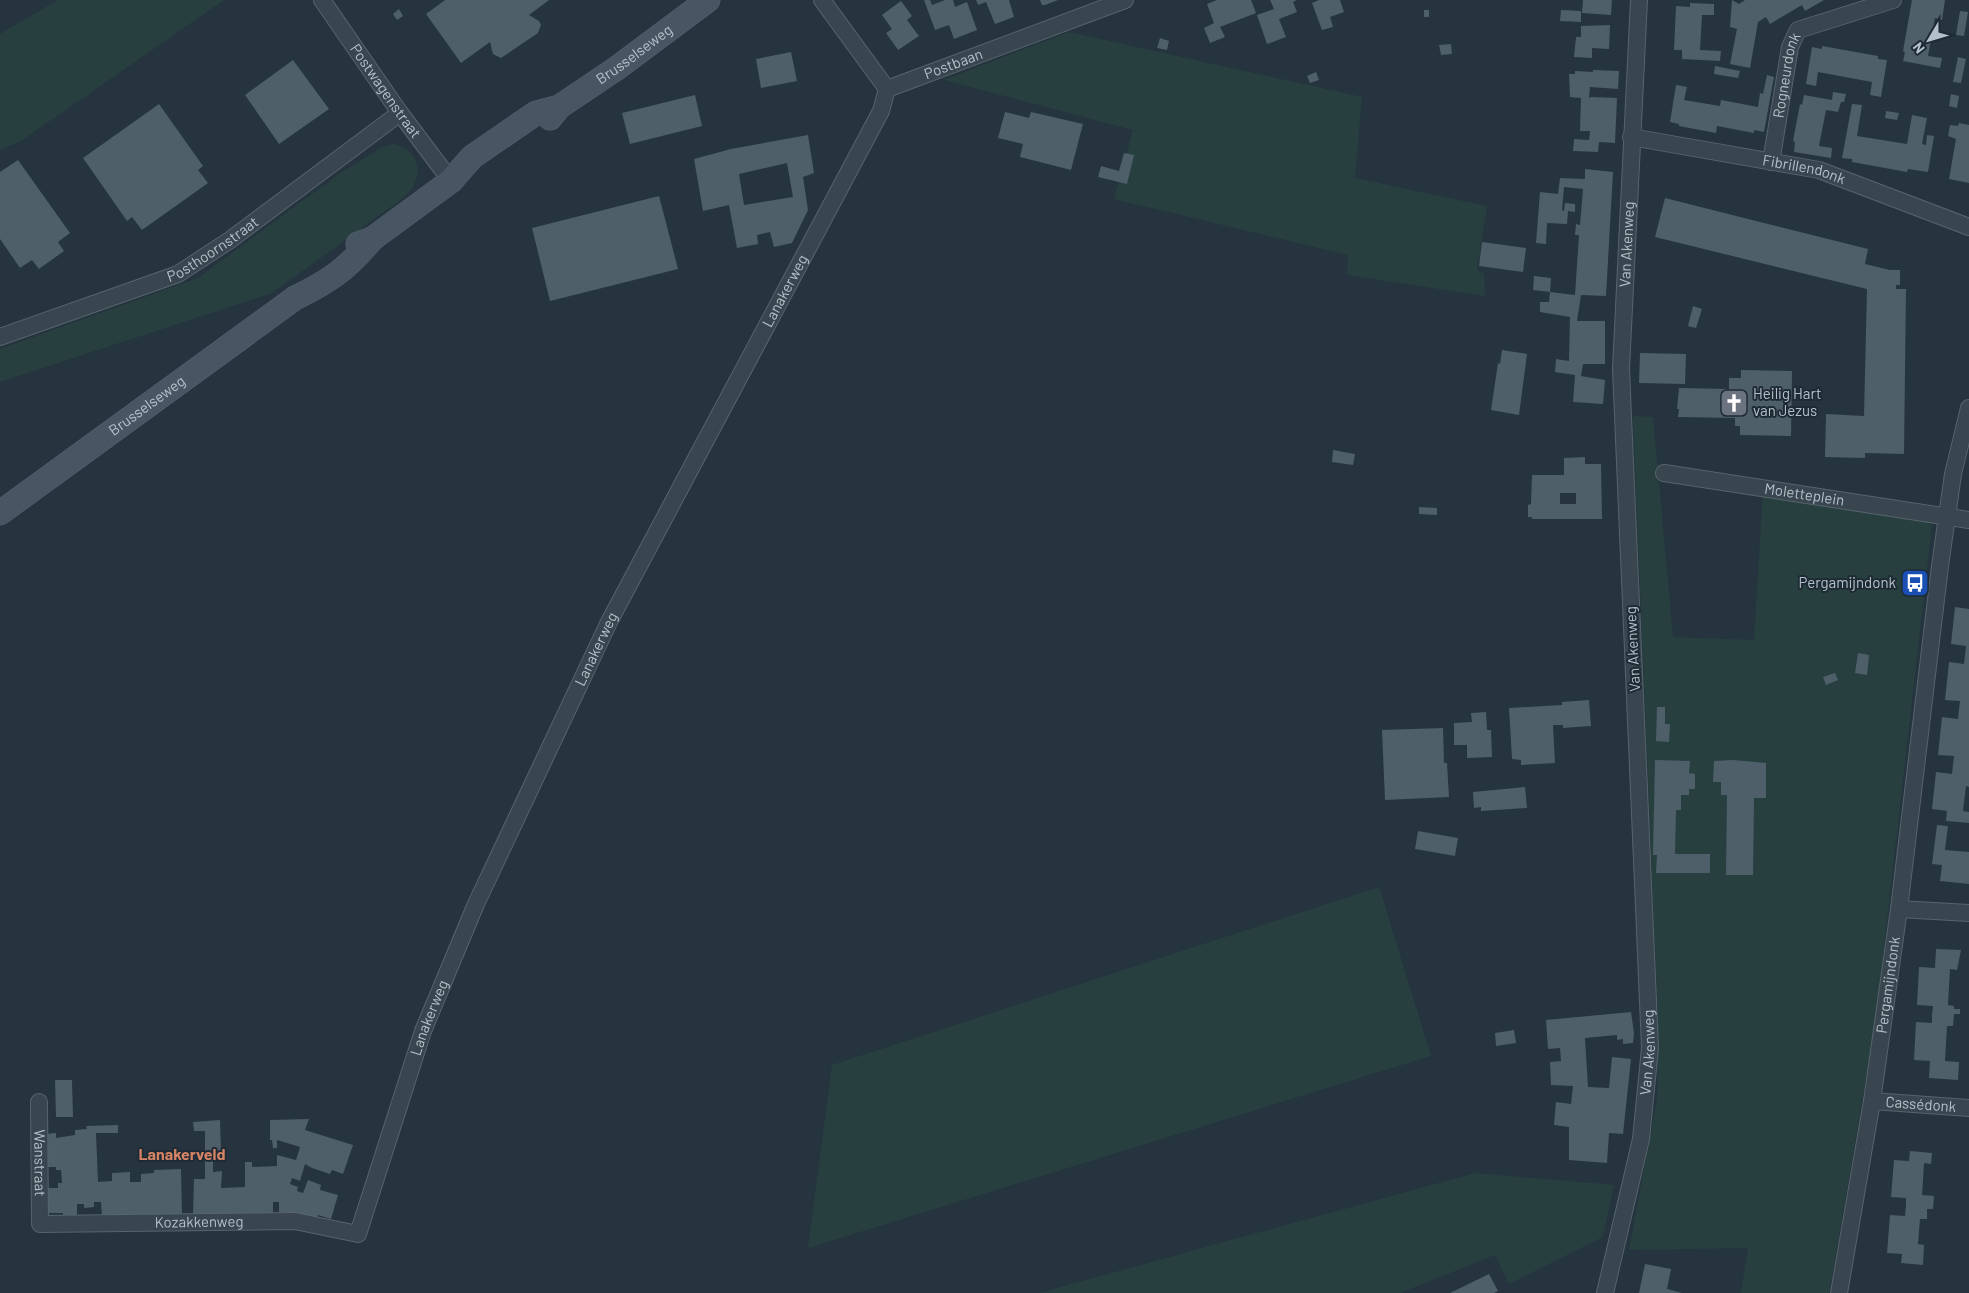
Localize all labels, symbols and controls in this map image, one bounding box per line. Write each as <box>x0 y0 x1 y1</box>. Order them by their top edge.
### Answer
north arrow <box>1904 15 1954 65</box>
street label: Brusselseweg <box>592 20 675 88</box>
street label: Rogneurdonk <box>1768 29 1804 119</box>
text: N <box>1909 39 1928 57</box>
street label: Postwagenstraat <box>347 40 425 141</box>
street label: Postbaan <box>921 44 985 82</box>
street label: Fibrillendonk <box>1761 150 1849 187</box>
street label: Van Akenweg <box>1615 201 1637 288</box>
street label: Posthoornstraat <box>164 212 261 285</box>
street label: Lanakerweg <box>758 251 811 330</box>
street label: Brusselseweg <box>105 371 188 439</box>
place label: Heilig Hart van Jezus <box>1753 384 1822 419</box>
church icon: Heilig Hart van Jezus <box>1719 388 1749 418</box>
street label: Moletteplein <box>1763 479 1846 509</box>
bus stop icon: Pergamijndonk <box>1900 568 1930 598</box>
place label: Pergamijndonk <box>1799 573 1896 591</box>
street label: Van Akenweg <box>1621 606 1643 692</box>
street label: Lanakerweg <box>570 609 621 688</box>
street label: Pergamijndonk <box>1872 935 1903 1034</box>
street label: Lanakerweg <box>406 977 451 1058</box>
street label: Van Akenweg <box>1635 1009 1658 1096</box>
street label: Cassédonk <box>1885 1092 1957 1115</box>
street label: Wanstraat <box>31 1129 50 1197</box>
district label: Lanakerveld <box>138 1144 226 1163</box>
street label: Kozakkenweg <box>154 1212 243 1231</box>

